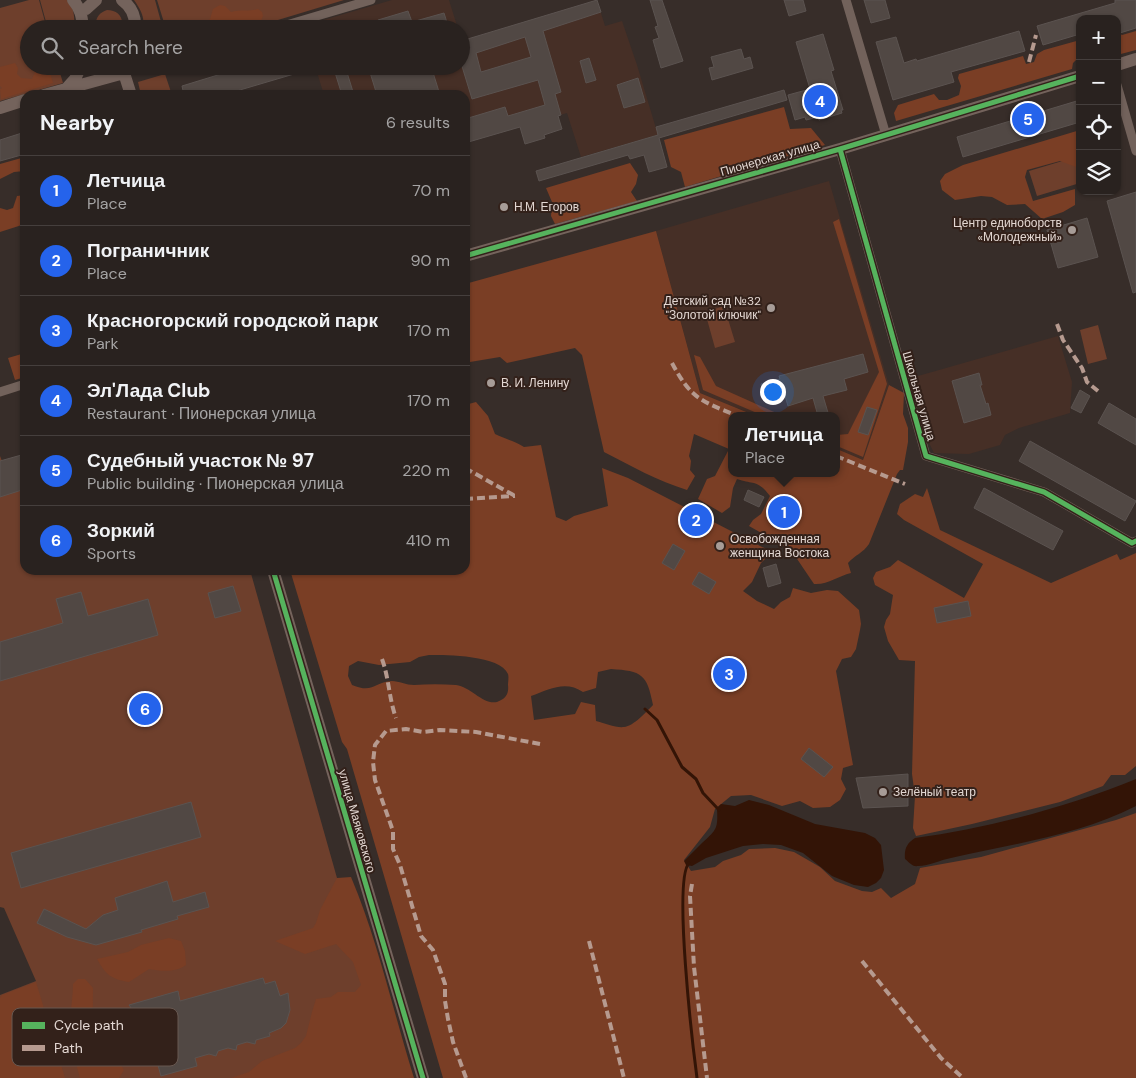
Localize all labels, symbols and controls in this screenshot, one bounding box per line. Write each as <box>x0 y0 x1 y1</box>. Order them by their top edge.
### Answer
map controls <box>1076 15 1121 195</box>
button: + <box>1076 15 1121 60</box>
search box <box>20 20 470 75</box>
icon: search <box>38 34 66 62</box>
text: Search here <box>78 35 183 60</box>
button: − <box>1076 60 1121 105</box>
pin: 4 <box>804 82 836 120</box>
pin: 5 <box>1012 100 1044 138</box>
button: locate <box>1076 105 1121 150</box>
text: Nearby <box>40 109 114 137</box>
text: 6 results <box>386 112 450 133</box>
street label: Пионерская улица <box>718 136 822 180</box>
button: layers <box>1076 150 1121 195</box>
text: Летчица <box>87 168 165 193</box>
text: 1 <box>53 180 59 201</box>
text: 70 m <box>412 180 450 201</box>
text: Place <box>87 193 127 214</box>
place label: Н.М. Егоров <box>514 199 579 215</box>
marker: Н.М. Егоров <box>498 201 510 213</box>
place label: Центр единоборств «Молодежный» <box>953 215 1062 245</box>
marker: Центр единоборств «Молодежный» <box>1066 224 1078 236</box>
text: Пограничник <box>87 238 209 263</box>
text: 2 <box>51 250 61 271</box>
text: 90 m <box>410 250 450 271</box>
text: Place <box>87 263 127 284</box>
place label: Детский сад №32 "Золотой ключик" <box>664 293 762 323</box>
marker: Детский сад №32 "Золотой ключик" <box>765 302 777 314</box>
text: Красногорский городской парк <box>87 308 378 333</box>
text: 3 <box>51 320 61 341</box>
text: 170 m <box>407 320 450 341</box>
text: Park <box>87 333 119 354</box>
street label: Школьная улица <box>899 350 939 443</box>
place label: В. И. Ленину <box>501 375 569 391</box>
marker: В. И. Ленину <box>485 377 497 389</box>
text: Эл'Лада Club <box>87 378 211 403</box>
your location <box>760 379 786 405</box>
text: 4 <box>51 390 61 411</box>
text: 170 m <box>407 390 450 411</box>
text: Restaurant · Пионерская улица <box>87 403 316 424</box>
popup <box>728 412 840 477</box>
text: Летчица <box>745 422 823 447</box>
text: Place <box>745 447 785 468</box>
text: Судебный участок № 97 <box>87 448 314 473</box>
text: 5 <box>51 460 61 481</box>
text: 220 m <box>402 460 450 481</box>
text: Public building · Пионерская улица <box>87 473 344 494</box>
pin: 1 <box>768 493 800 531</box>
pin: 2 <box>680 501 712 539</box>
text: Зоркий <box>87 518 155 543</box>
text: 6 <box>51 530 61 551</box>
text: 410 m <box>406 530 450 551</box>
place label: Освобожденная женщина Востока <box>730 531 830 561</box>
marker: Освобожденная женщина Востока <box>714 540 726 552</box>
text: Sports <box>87 543 136 564</box>
pin: 3 <box>713 655 745 693</box>
pin: 6 <box>129 690 161 728</box>
street label: улица Маяковского <box>335 768 379 875</box>
place label: Зелёный театр <box>893 784 976 800</box>
marker: Зелёный театр <box>877 786 889 798</box>
legend <box>12 1008 178 1066</box>
text: Cycle path <box>54 1016 124 1034</box>
text: Path <box>54 1039 83 1057</box>

